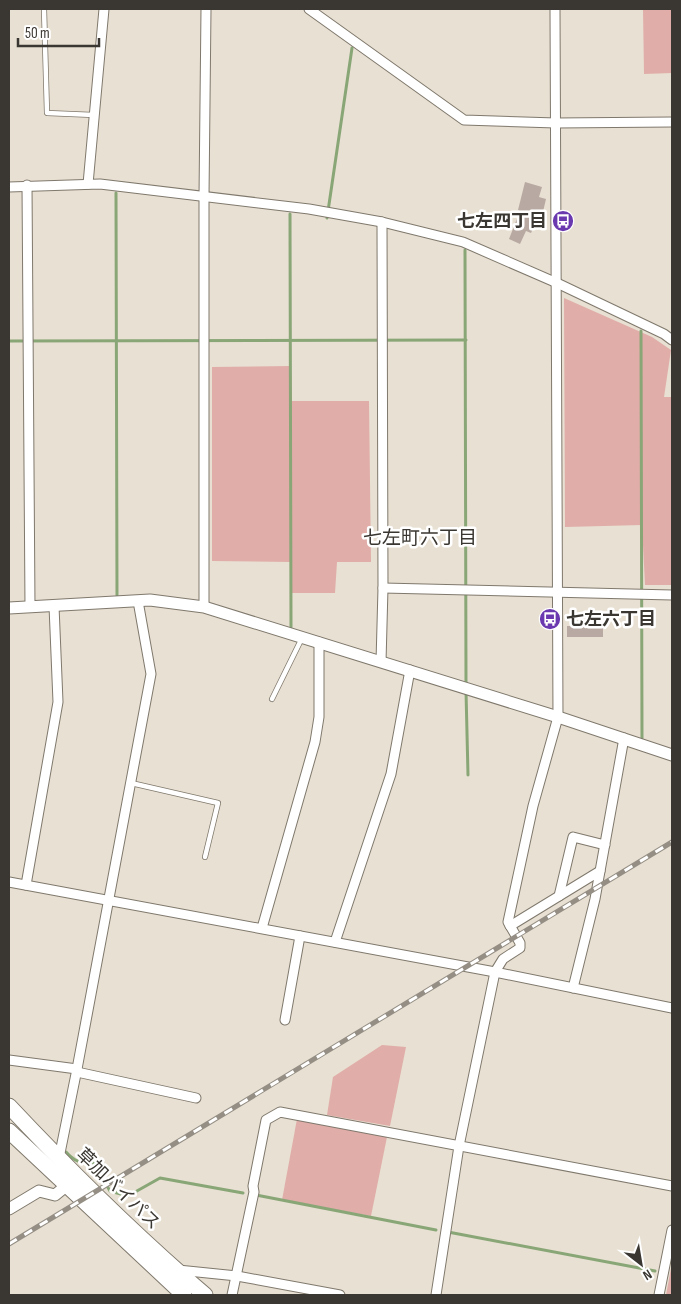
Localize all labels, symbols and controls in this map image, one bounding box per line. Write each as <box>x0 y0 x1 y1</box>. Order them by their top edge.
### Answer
scale bar <box>18 15 99 47</box>
text: 50 m <box>25 24 50 43</box>
bus stop icon: 七左四丁目 <box>551 209 575 233</box>
place label: 七左四丁目 <box>457 211 547 232</box>
district label: 七左町六丁目 <box>363 527 477 550</box>
bus stop icon: 七左六丁目 <box>538 607 562 631</box>
place label: 七左六丁目 <box>566 609 656 630</box>
street label: 草加バイパス <box>72 1144 164 1234</box>
north arrow <box>616 1239 666 1289</box>
text: N <box>640 1266 655 1284</box>

